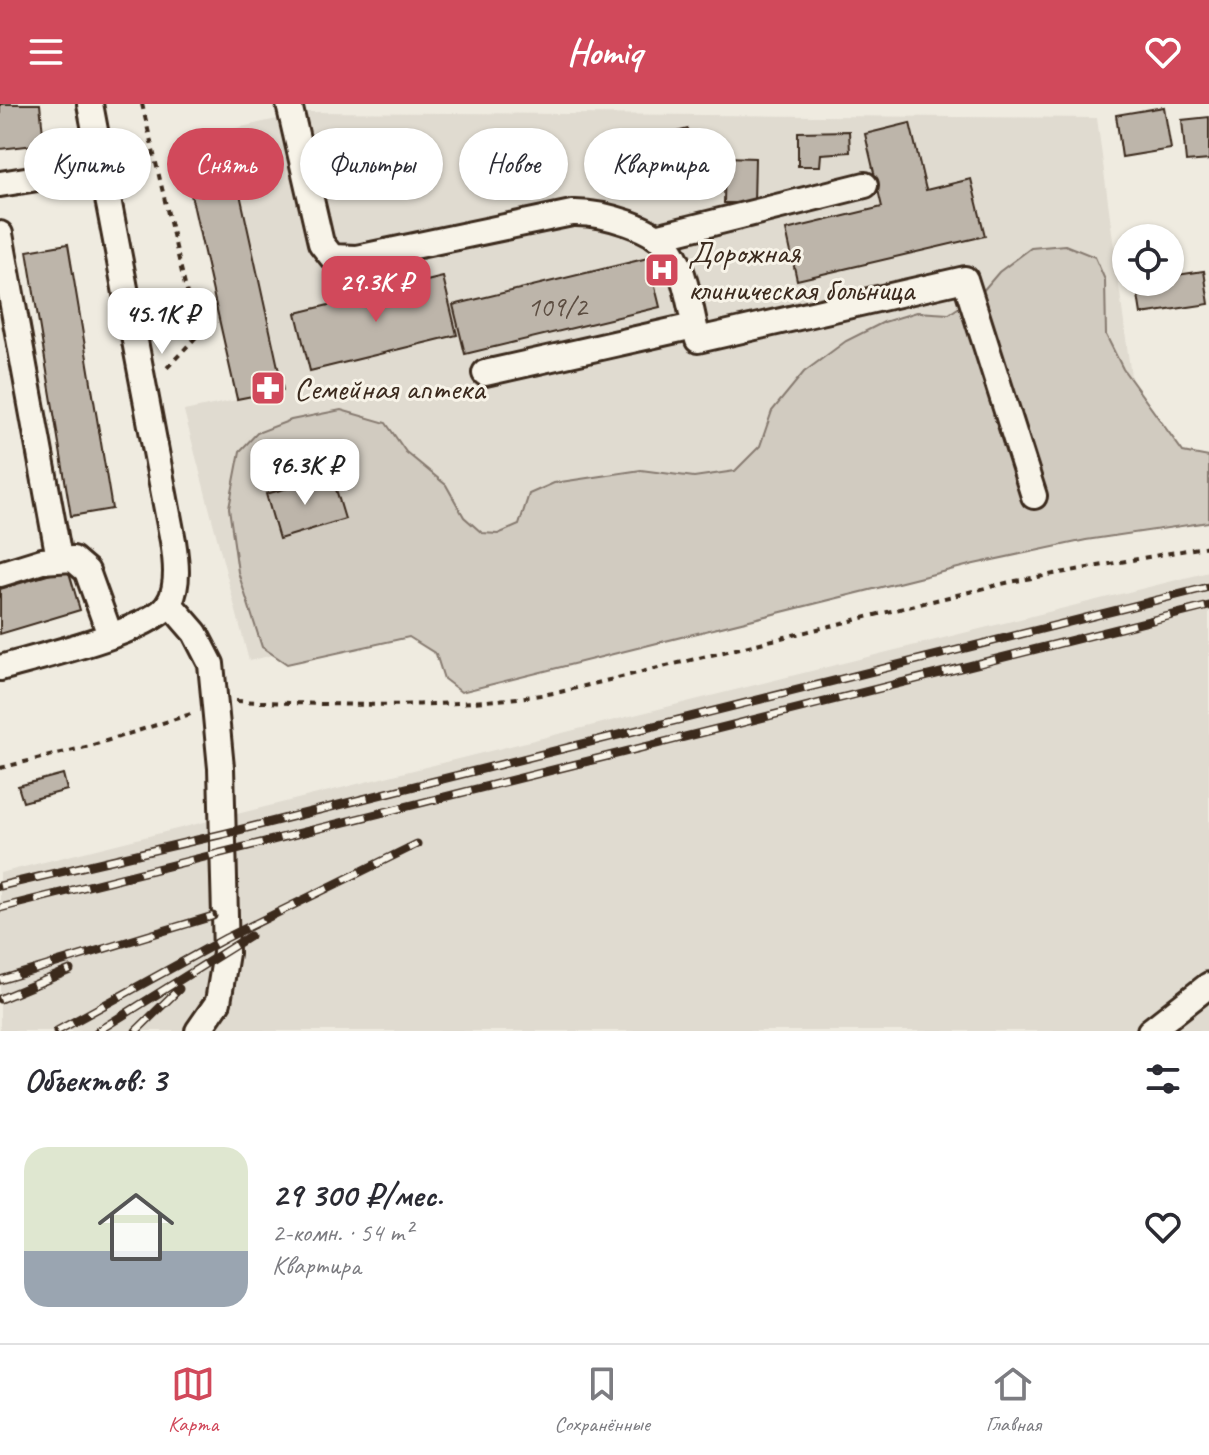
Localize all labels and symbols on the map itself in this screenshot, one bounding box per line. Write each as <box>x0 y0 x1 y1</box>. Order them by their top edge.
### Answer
place label: Дорожная клиническая больница <box>688 232 916 310</box>
hospital icon: Дорожная клиническая больница <box>643 251 681 289</box>
pin: 29.3K ₽ <box>302 256 450 324</box>
pin: 45.1K ₽ <box>88 288 236 356</box>
house number: 109/2 <box>527 289 589 324</box>
place label: Семейная аптека <box>294 368 487 409</box>
pharmacy icon: Семейная аптека <box>249 369 287 407</box>
pin: 96.3K ₽ <box>231 439 379 507</box>

